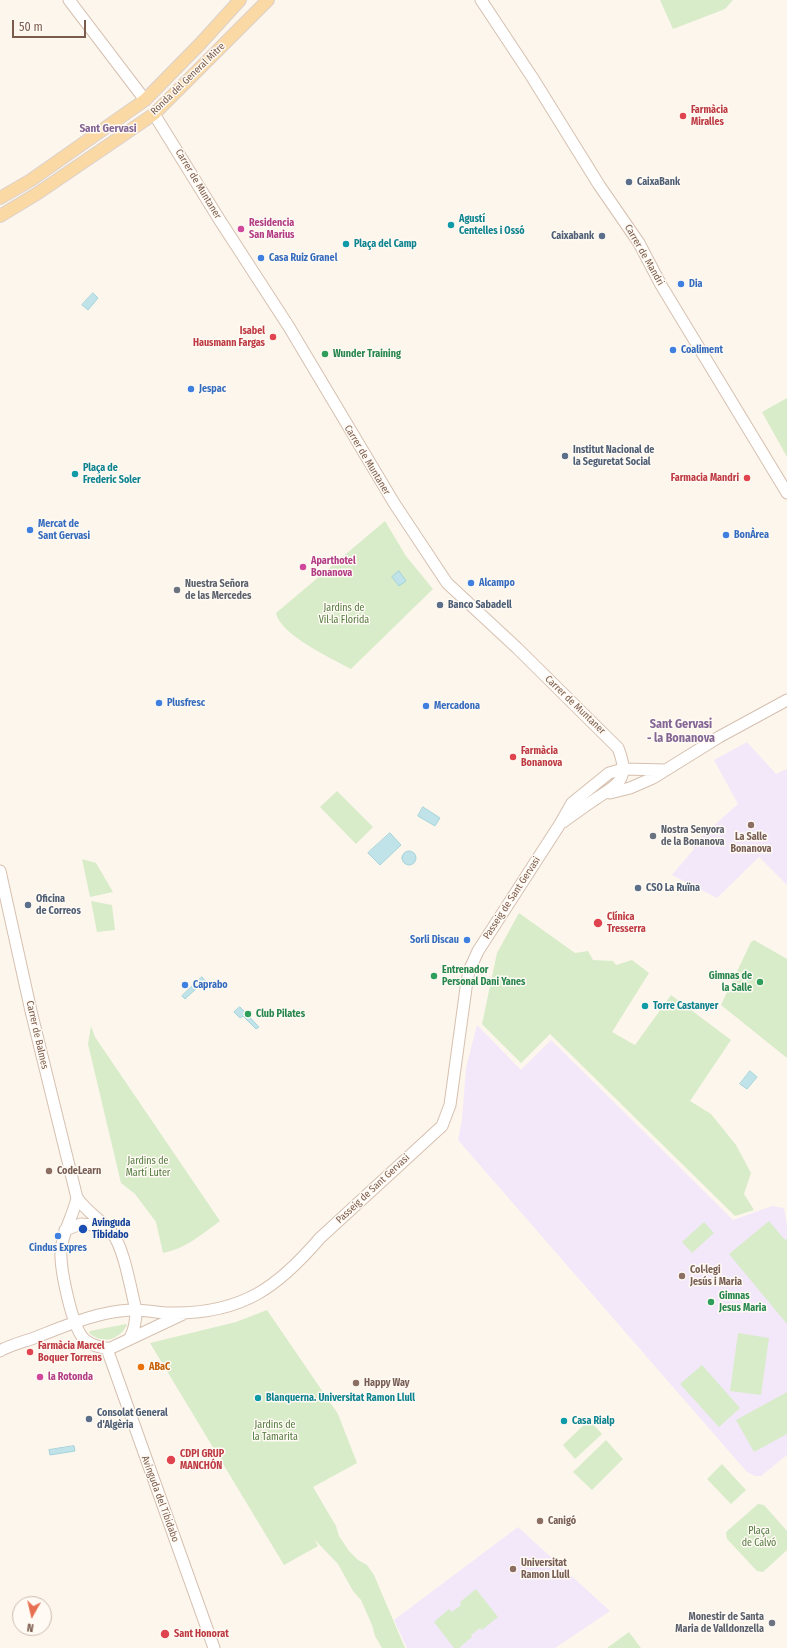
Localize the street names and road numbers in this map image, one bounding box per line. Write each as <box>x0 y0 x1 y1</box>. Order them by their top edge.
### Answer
street label: Ronda del General Mitre <box>148 40 228 118</box>
street label: Carrer de Muntaner <box>172 147 224 221</box>
street label: Carrer de Mandri <box>622 222 666 288</box>
street label: Carrer de Muntaner <box>341 423 393 497</box>
street label: Carrer de Muntaner <box>542 673 608 737</box>
street label: Passeig de Sant Gervasi <box>481 854 543 942</box>
street label: Carrer de Balmes <box>23 1000 51 1070</box>
street label: Passeig de Sant Gervasi <box>334 1152 412 1226</box>
street label: Avinguda del Tibidabo <box>139 1454 181 1544</box>

